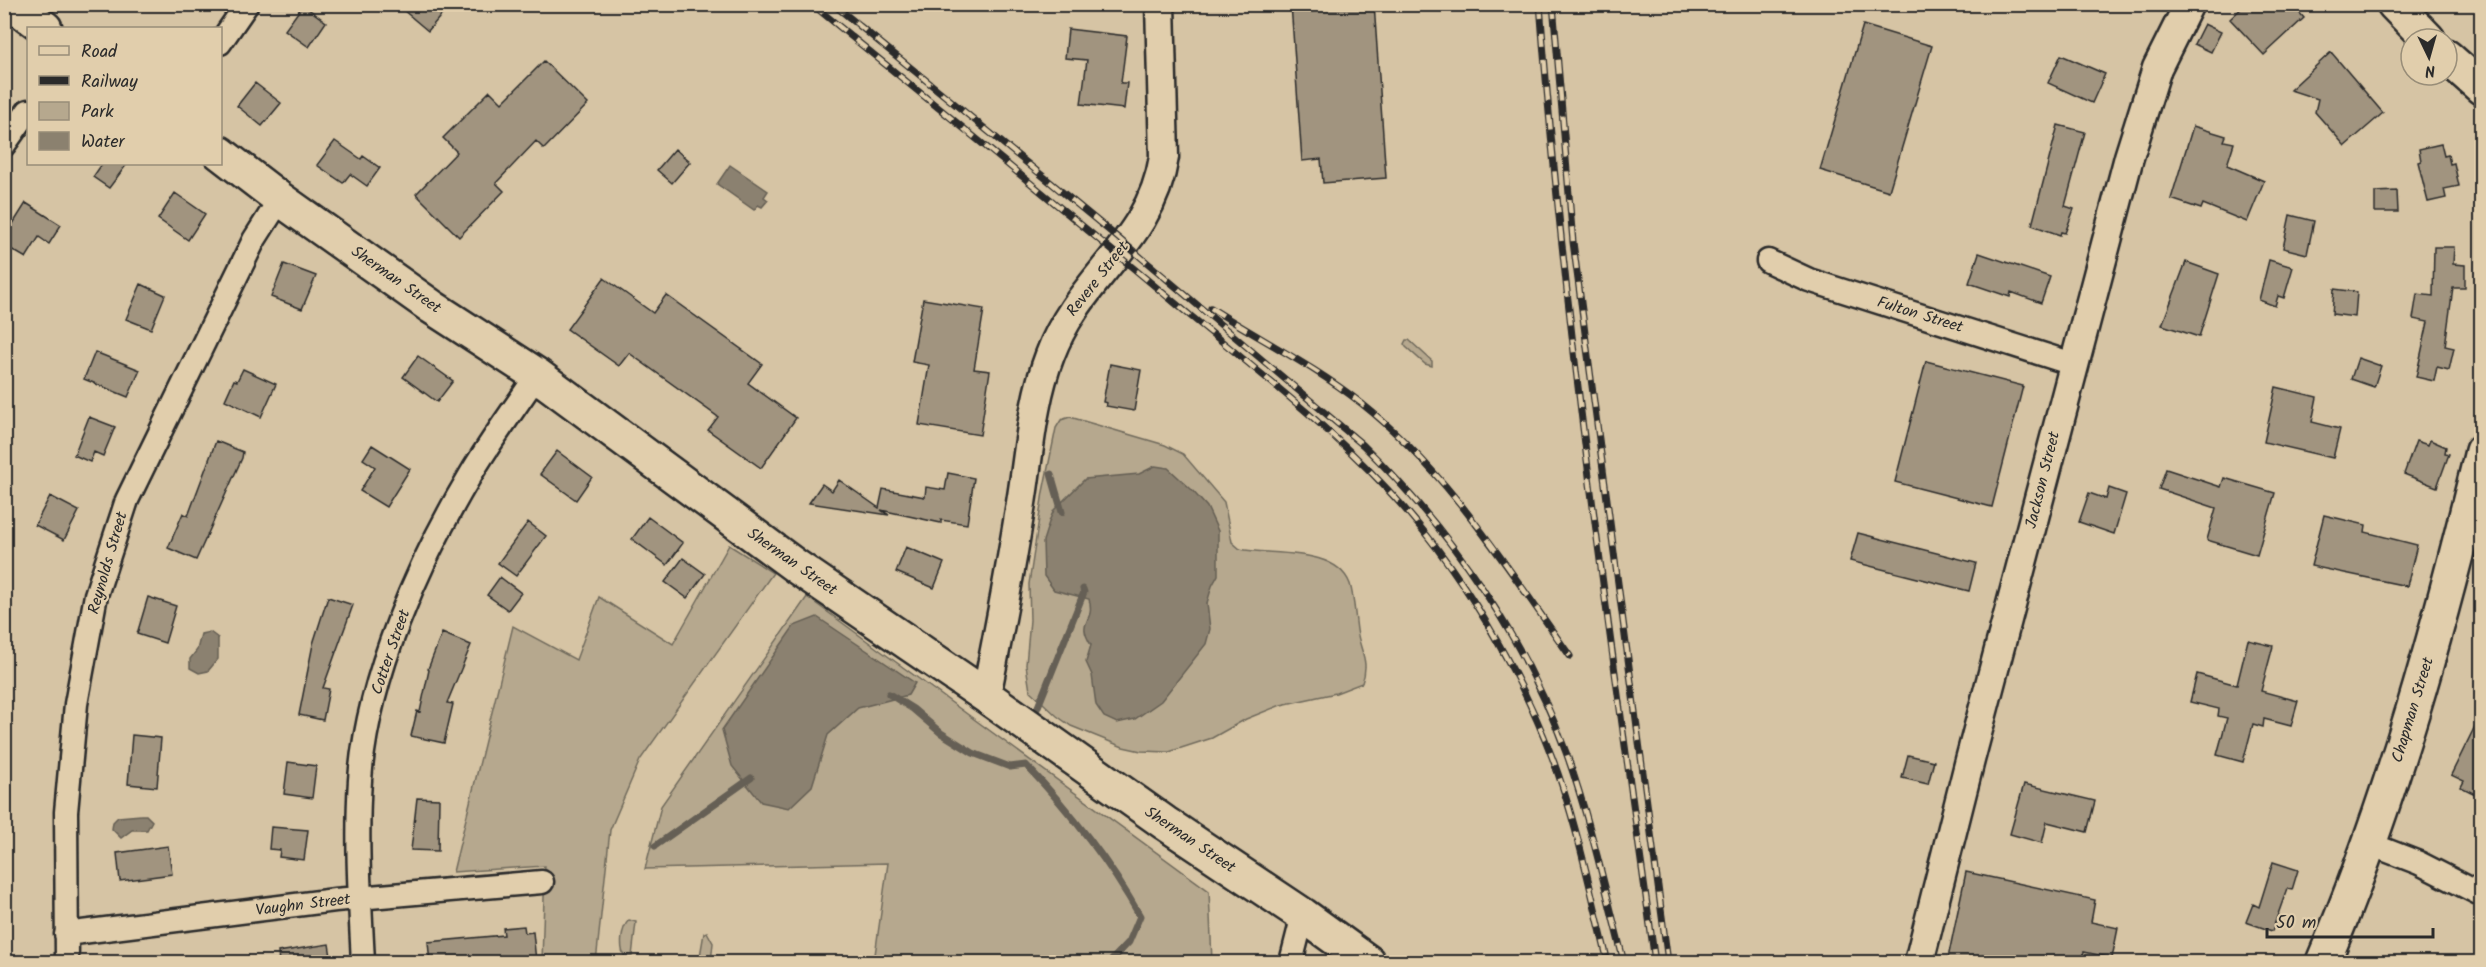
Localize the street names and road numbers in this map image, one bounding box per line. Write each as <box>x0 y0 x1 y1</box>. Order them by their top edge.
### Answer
street label: Revere Street <box>1060 235 1136 322</box>
street label: Sherman Street <box>346 240 447 321</box>
street label: Fulton Street <box>1874 290 1967 340</box>
street label: Jackson Street <box>2019 428 2067 531</box>
street label: Reynolds Street <box>81 508 135 617</box>
street label: Sherman Street <box>742 522 843 603</box>
street label: Cotter Street <box>365 605 418 698</box>
street label: Chapman Street <box>2385 653 2441 766</box>
street label: Sherman Street <box>1139 800 1241 880</box>
street label: Vaughn Street <box>254 887 353 923</box>

